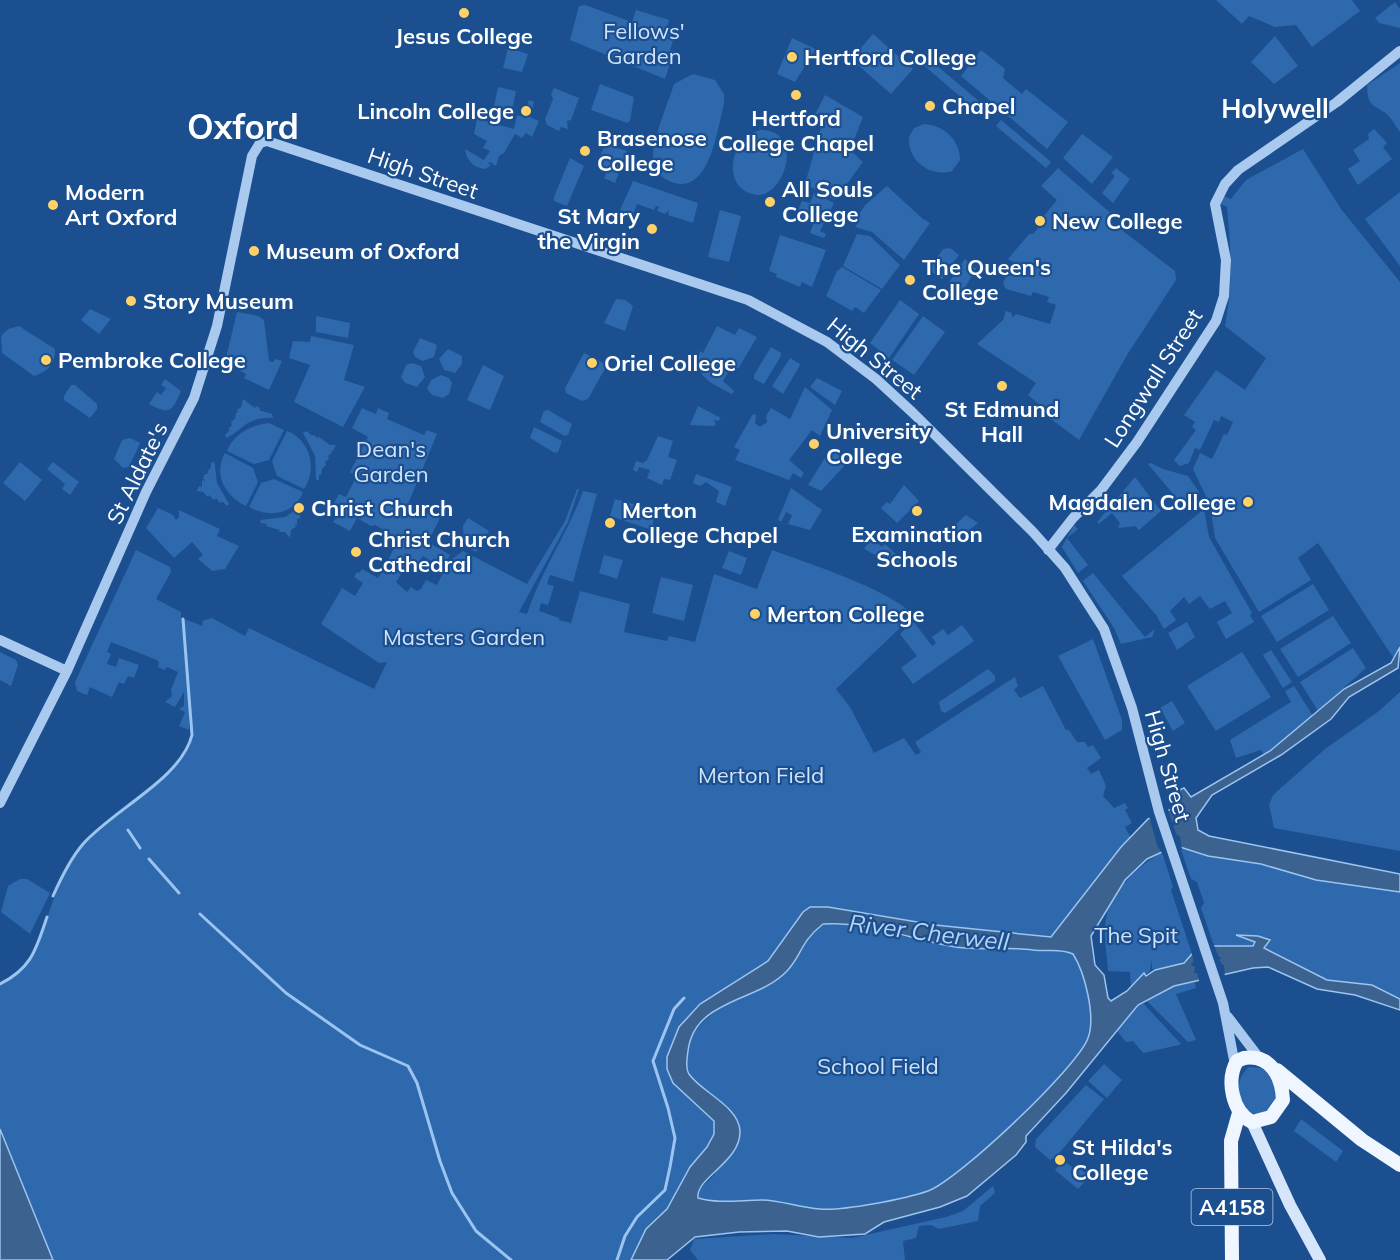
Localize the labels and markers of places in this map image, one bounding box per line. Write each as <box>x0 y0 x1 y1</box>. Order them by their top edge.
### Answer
marker: Jesus College <box>457 6 471 20</box>
place label: Jesus College <box>395 22 533 50</box>
place label: Hertford College <box>804 43 976 71</box>
marker: Hertford College <box>785 50 799 64</box>
marker: Hertford College Chapel <box>789 88 803 102</box>
place label: Chapel <box>942 92 1015 120</box>
place label: Lincoln College <box>357 97 514 125</box>
marker: Chapel <box>923 99 937 113</box>
marker: Lincoln College <box>519 104 533 118</box>
place label: Hertford College Chapel <box>718 104 874 157</box>
place label: Brasenose College <box>597 124 707 177</box>
marker: Brasenose College <box>578 144 592 158</box>
place label: All Souls College <box>782 175 873 228</box>
place label: Modern Art Oxford <box>65 178 177 231</box>
marker: All Souls College <box>763 195 777 209</box>
marker: Modern Art Oxford <box>46 198 60 212</box>
place label: St Mary the Virgin <box>538 202 640 255</box>
place label: New College <box>1052 207 1183 235</box>
marker: New College <box>1033 214 1047 228</box>
marker: St Mary the Virgin <box>645 222 659 236</box>
place label: Museum of Oxford <box>266 237 460 265</box>
marker: Museum of Oxford <box>247 244 261 258</box>
place label: The Queen's College <box>922 253 1051 306</box>
marker: The Queen's College <box>903 273 917 287</box>
place label: Story Museum <box>143 287 294 315</box>
marker: Story Museum <box>124 294 138 308</box>
place label: Pembroke College <box>58 346 246 374</box>
place label: Oriel College <box>604 349 736 377</box>
marker: Pembroke College <box>39 353 53 367</box>
marker: Oriel College <box>585 356 599 370</box>
marker: St Edmund Hall <box>995 379 1009 393</box>
place label: St Edmund Hall <box>945 395 1059 448</box>
place label: University College <box>826 417 931 470</box>
marker: University College <box>807 437 821 451</box>
place label: Magdalen College <box>1049 488 1236 516</box>
place label: Christ Church <box>311 494 453 522</box>
marker: Magdalen College <box>1241 495 1255 509</box>
place label: Merton College Chapel <box>622 496 778 549</box>
marker: Christ Church <box>292 501 306 515</box>
marker: Examination Schools <box>910 504 924 518</box>
marker: Merton College Chapel <box>603 516 617 530</box>
place label: Examination Schools <box>851 520 983 573</box>
place label: Christ Church Cathedral <box>368 525 510 578</box>
marker: Christ Church Cathedral <box>349 545 363 559</box>
place label: Merton College <box>767 600 925 628</box>
marker: Merton College <box>748 607 762 621</box>
place label: St Hilda's College <box>1072 1133 1173 1186</box>
marker: St Hilda's College <box>1053 1153 1067 1167</box>

